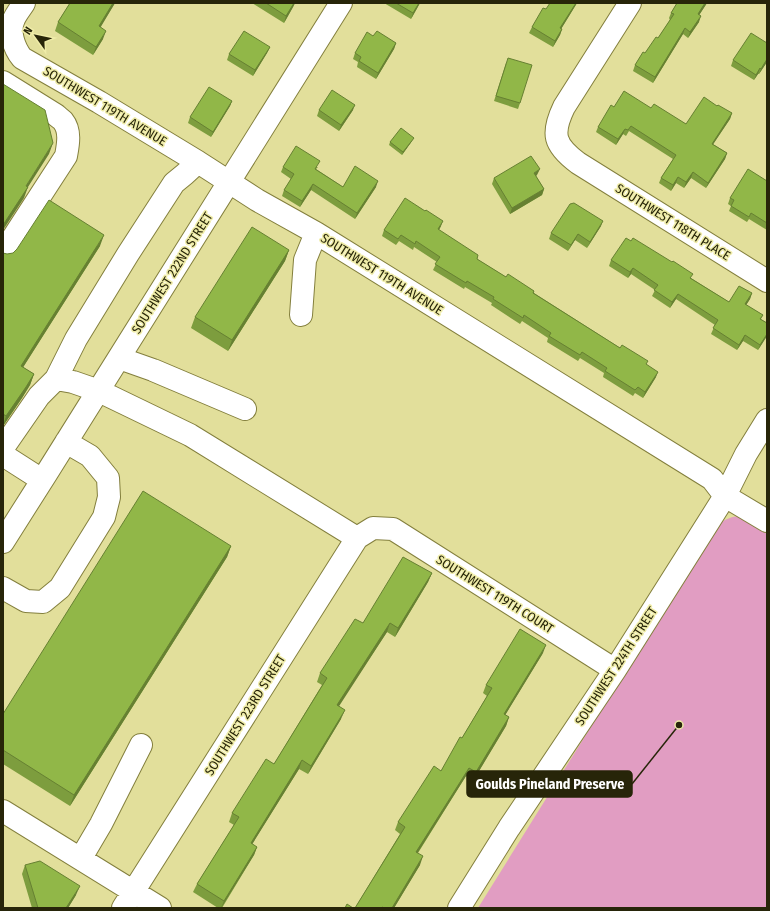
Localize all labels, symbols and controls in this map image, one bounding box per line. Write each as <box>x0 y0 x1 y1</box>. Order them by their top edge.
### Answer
north arrow <box>16 16 56 56</box>
text: N <box>21 25 35 37</box>
street label: SOUTHWEST 119TH AVENUE <box>41 63 169 149</box>
street label: SOUTHWEST 118TH PLACE <box>613 181 733 263</box>
street label: SOUTHWEST 222ND STREET <box>128 210 216 336</box>
street label: SOUTHWEST 119TH AVENUE <box>318 230 446 318</box>
street label: SOUTHWEST 119TH COURT <box>434 552 556 636</box>
street label: SOUTHWEST 224TH STREET <box>572 604 660 728</box>
street label: SOUTHWEST 223RD STREET <box>202 652 288 778</box>
callout: Goulds Pineland Preserve <box>467 771 632 797</box>
text: Goulds Pineland Preserve <box>476 776 624 793</box>

